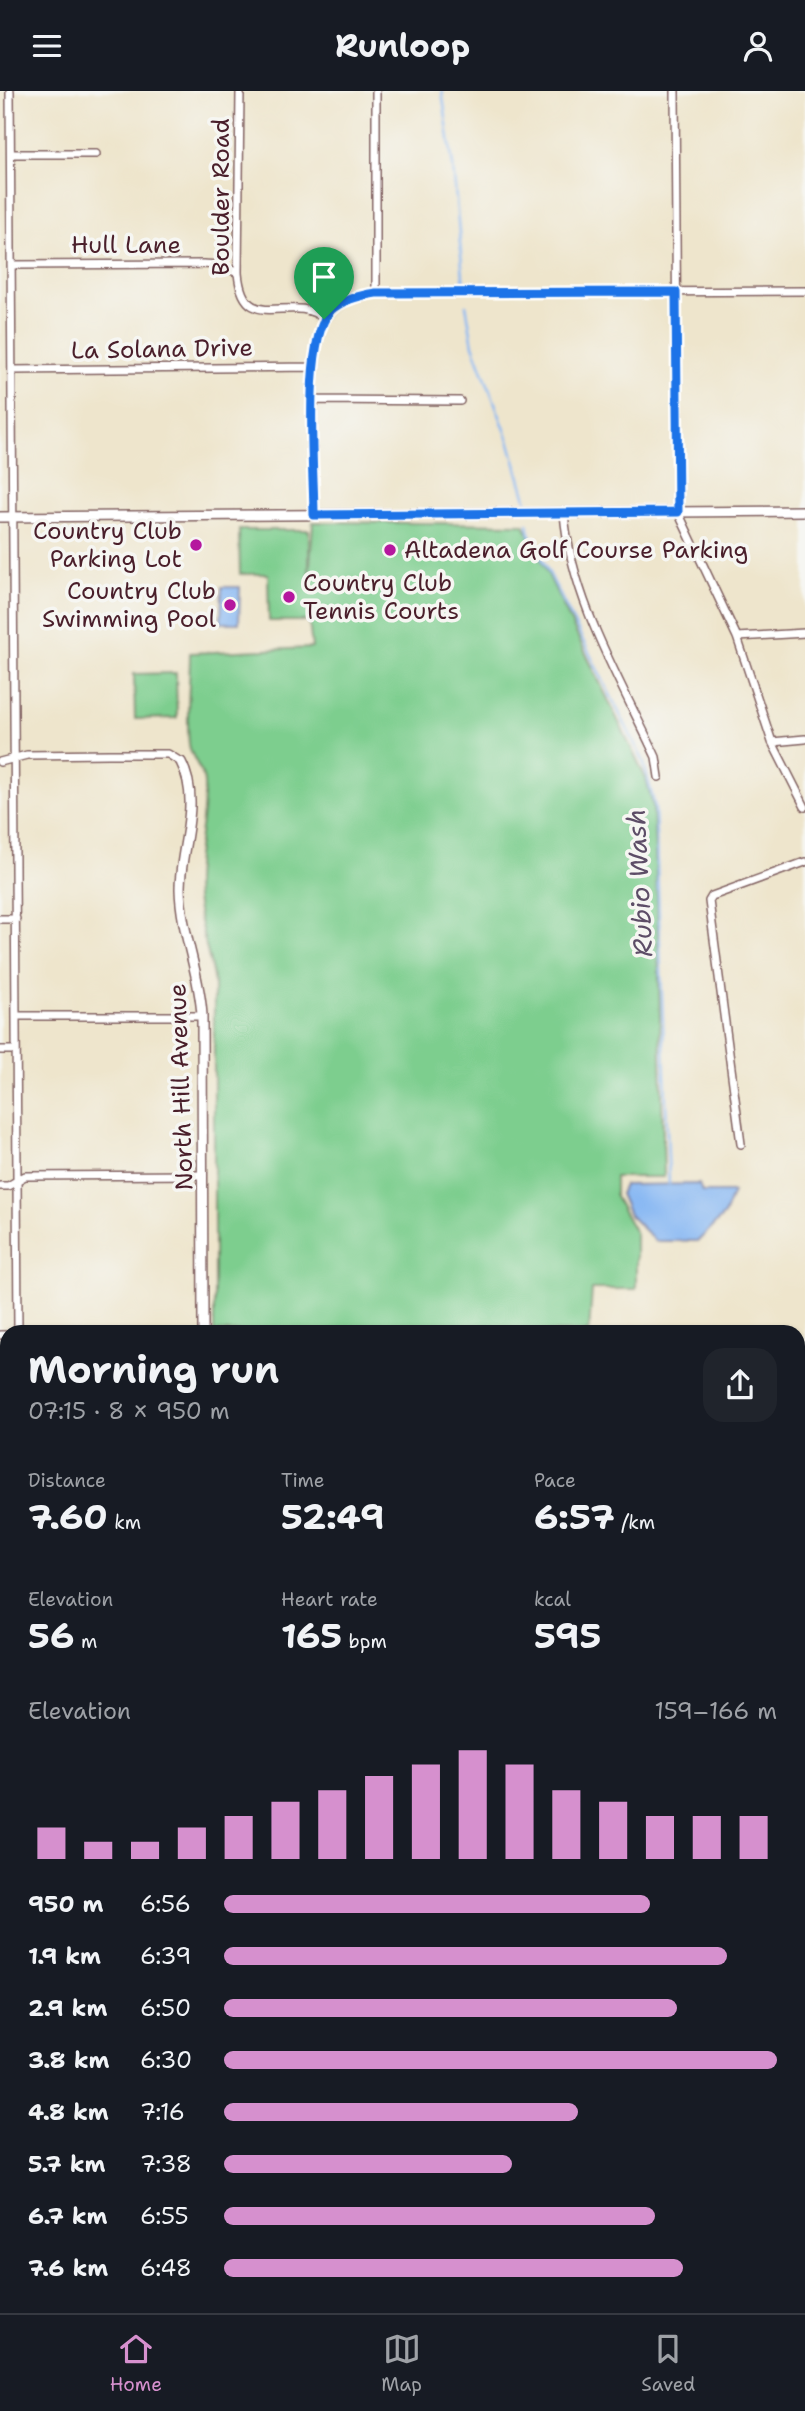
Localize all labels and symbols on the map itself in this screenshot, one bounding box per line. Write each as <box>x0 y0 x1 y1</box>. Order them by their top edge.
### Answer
street label: Boulder Road <box>205 118 237 276</box>
street label: Hull Lane <box>71 229 181 261</box>
pin <box>294 247 354 319</box>
street label: La Solana Drive <box>71 331 253 367</box>
place label: Country Club Parking Lot <box>33 515 182 575</box>
place label: Altadena Golf Course Parking <box>404 534 748 566</box>
marker: Country Club Parking Lot <box>188 537 204 553</box>
marker: Altadena Golf Course Parking <box>382 542 398 558</box>
place label: Country Club Tennis Courts <box>303 567 459 627</box>
place label: Country Club Swimming Pool <box>42 575 217 635</box>
marker: Country Club Tennis Courts <box>281 589 297 605</box>
marker: Country Club Swimming Pool <box>222 597 238 613</box>
water label: Rubio Wash <box>618 808 660 958</box>
street label: North Hill Avenue <box>161 983 201 1191</box>

